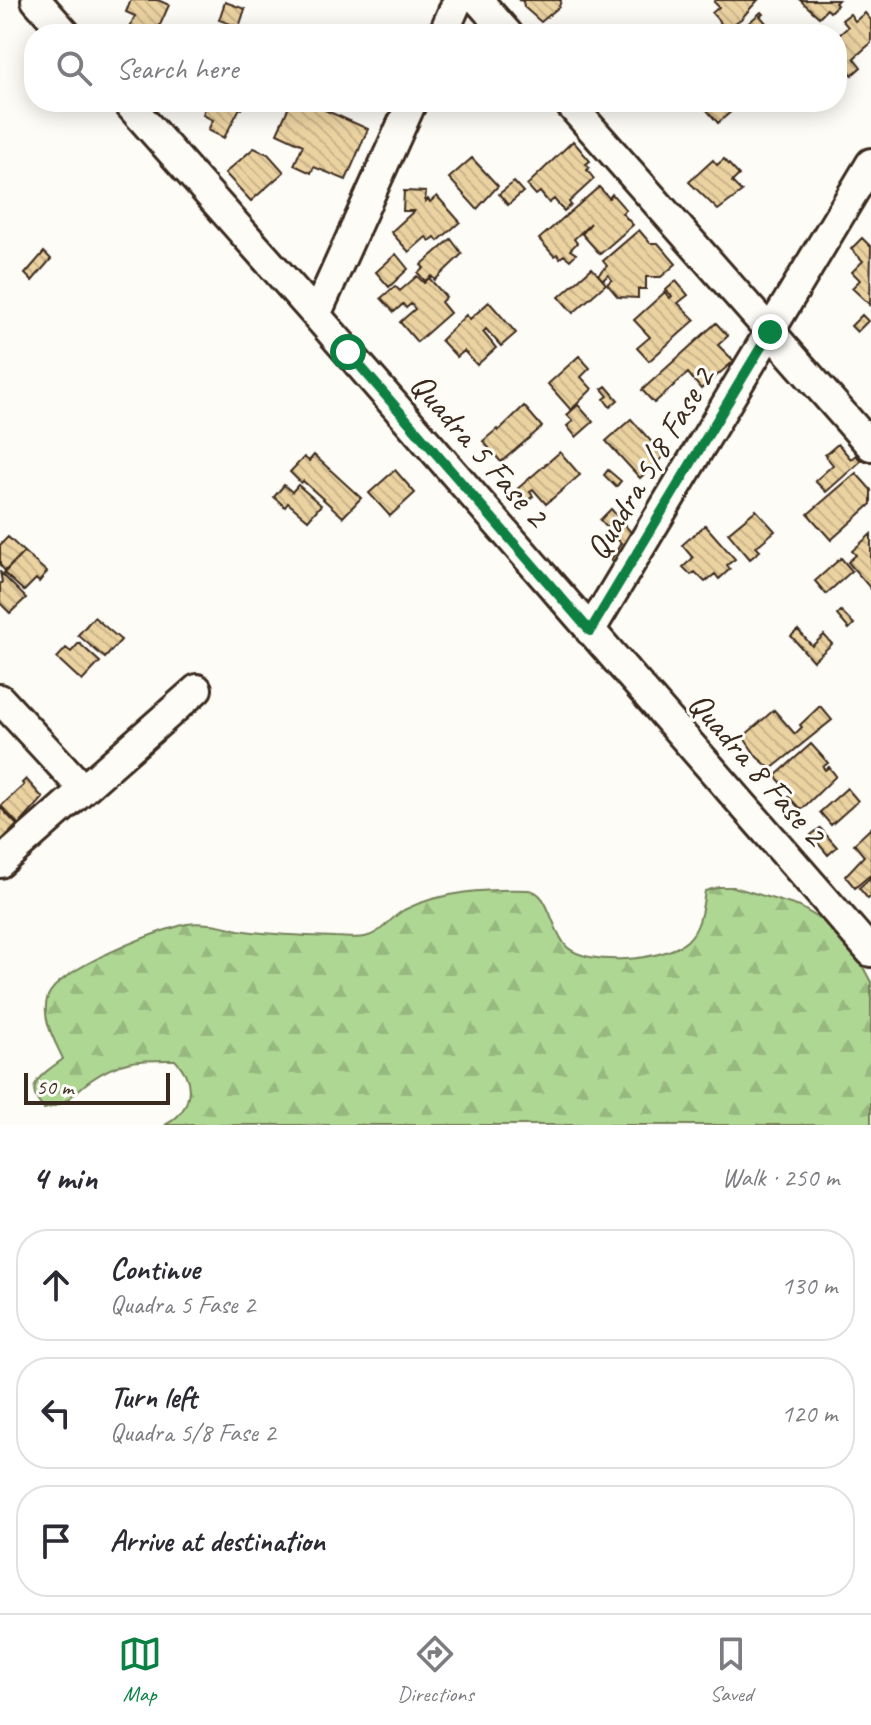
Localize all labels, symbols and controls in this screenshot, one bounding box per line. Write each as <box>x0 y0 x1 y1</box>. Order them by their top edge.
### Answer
search box <box>24 24 847 112</box>
icon: search <box>52 46 96 90</box>
text: Search here <box>116 49 238 87</box>
route end <box>752 314 788 350</box>
route start <box>330 334 366 370</box>
street label: Quadra 5/8 Fase 2 <box>575 357 725 567</box>
street label: Quadra 5 Fase 2 <box>401 364 560 537</box>
street label: Quadra 8 Fase 2 <box>679 683 838 856</box>
scale bar <box>24 1069 170 1105</box>
text: 50 m <box>36 1073 73 1101</box>
text: 4 min <box>32 1156 97 1199</box>
text: Walk · 250 m <box>722 1161 839 1194</box>
text: Continue <box>110 1250 200 1288</box>
icon: ahead <box>34 1263 78 1307</box>
text: 130 m <box>781 1269 837 1302</box>
text: Quadra 5 Fase 2 <box>110 1288 255 1321</box>
text: Turn left <box>110 1378 197 1416</box>
icon: left <box>34 1391 78 1435</box>
text: 120 m <box>781 1397 837 1430</box>
text: Quadra 5/8 Fase 2 <box>110 1416 276 1449</box>
icon: arrive <box>34 1519 78 1563</box>
text: Arrive at destination <box>110 1522 325 1560</box>
tab: Map <box>118 1632 162 1708</box>
tab: Directions <box>397 1632 474 1708</box>
tab: Saved <box>709 1632 753 1708</box>

